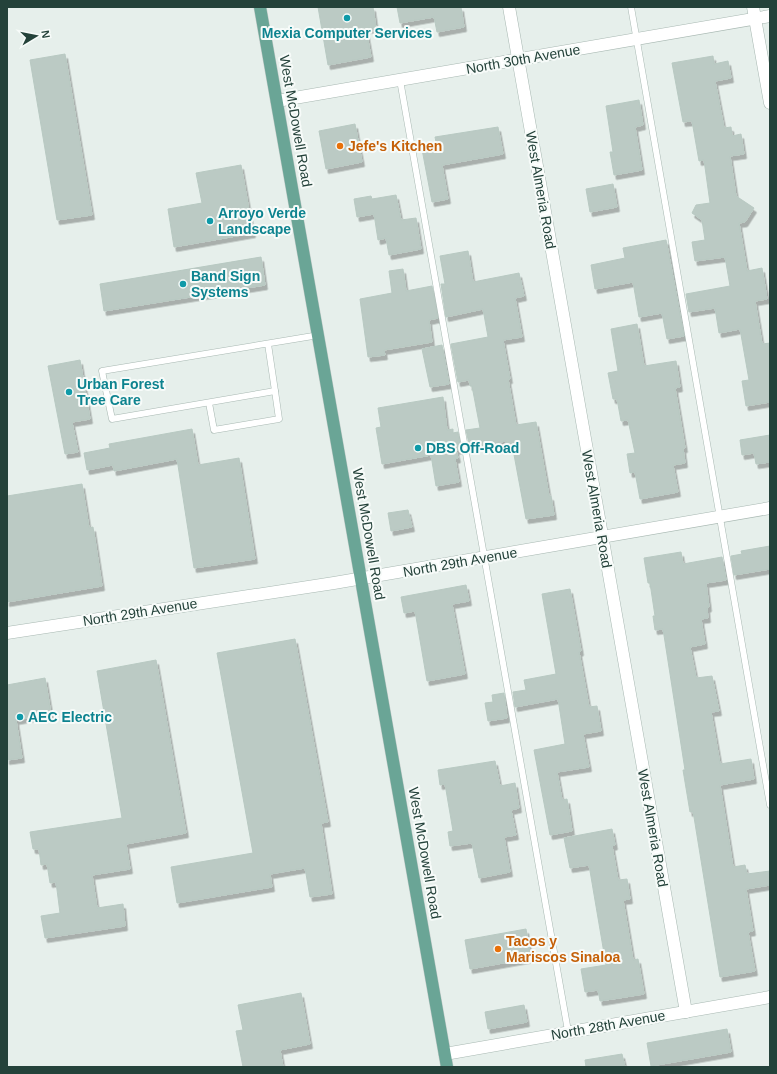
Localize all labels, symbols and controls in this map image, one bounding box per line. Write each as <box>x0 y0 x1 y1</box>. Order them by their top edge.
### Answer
marker: Mexia Computer Services <box>342 13 352 23</box>
north arrow <box>16 16 56 56</box>
place label: Mexia Computer Services <box>262 25 432 41</box>
text: N <box>39 29 52 39</box>
street label: North 30th Avenue <box>465 41 582 77</box>
street label: West McDowell Road <box>277 54 315 188</box>
street label: West Almeria Road <box>523 130 559 250</box>
place label: Jefe's Kitchen <box>348 138 442 154</box>
marker: Jefe's Kitchen <box>335 141 345 151</box>
place label: Arroyo Verde Landscape <box>218 205 306 237</box>
marker: Arroyo Verde Landscape <box>205 216 215 226</box>
place label: Band Sign Systems <box>191 268 260 300</box>
marker: Band Sign Systems <box>178 279 188 289</box>
place label: Urban Forest Tree Care <box>77 376 164 408</box>
marker: Urban Forest Tree Care <box>64 387 74 397</box>
place label: DBS Off-Road <box>426 440 519 456</box>
marker: DBS Off-Road <box>413 443 423 453</box>
street label: West Almeria Road <box>579 449 615 569</box>
street label: West McDowell Road <box>350 467 388 601</box>
street label: North 29th Avenue <box>402 544 519 580</box>
street label: North 29th Avenue <box>82 595 199 629</box>
place label: AEC Electric <box>28 709 112 725</box>
marker: AEC Electric <box>15 712 25 722</box>
street label: West Almeria Road <box>635 768 671 888</box>
street label: West McDowell Road <box>406 786 444 920</box>
place label: Tacos y Mariscos Sinaloa <box>506 933 621 965</box>
marker: Tacos y Mariscos Sinaloa <box>493 944 503 954</box>
street label: North 28th Avenue <box>550 1007 667 1043</box>

